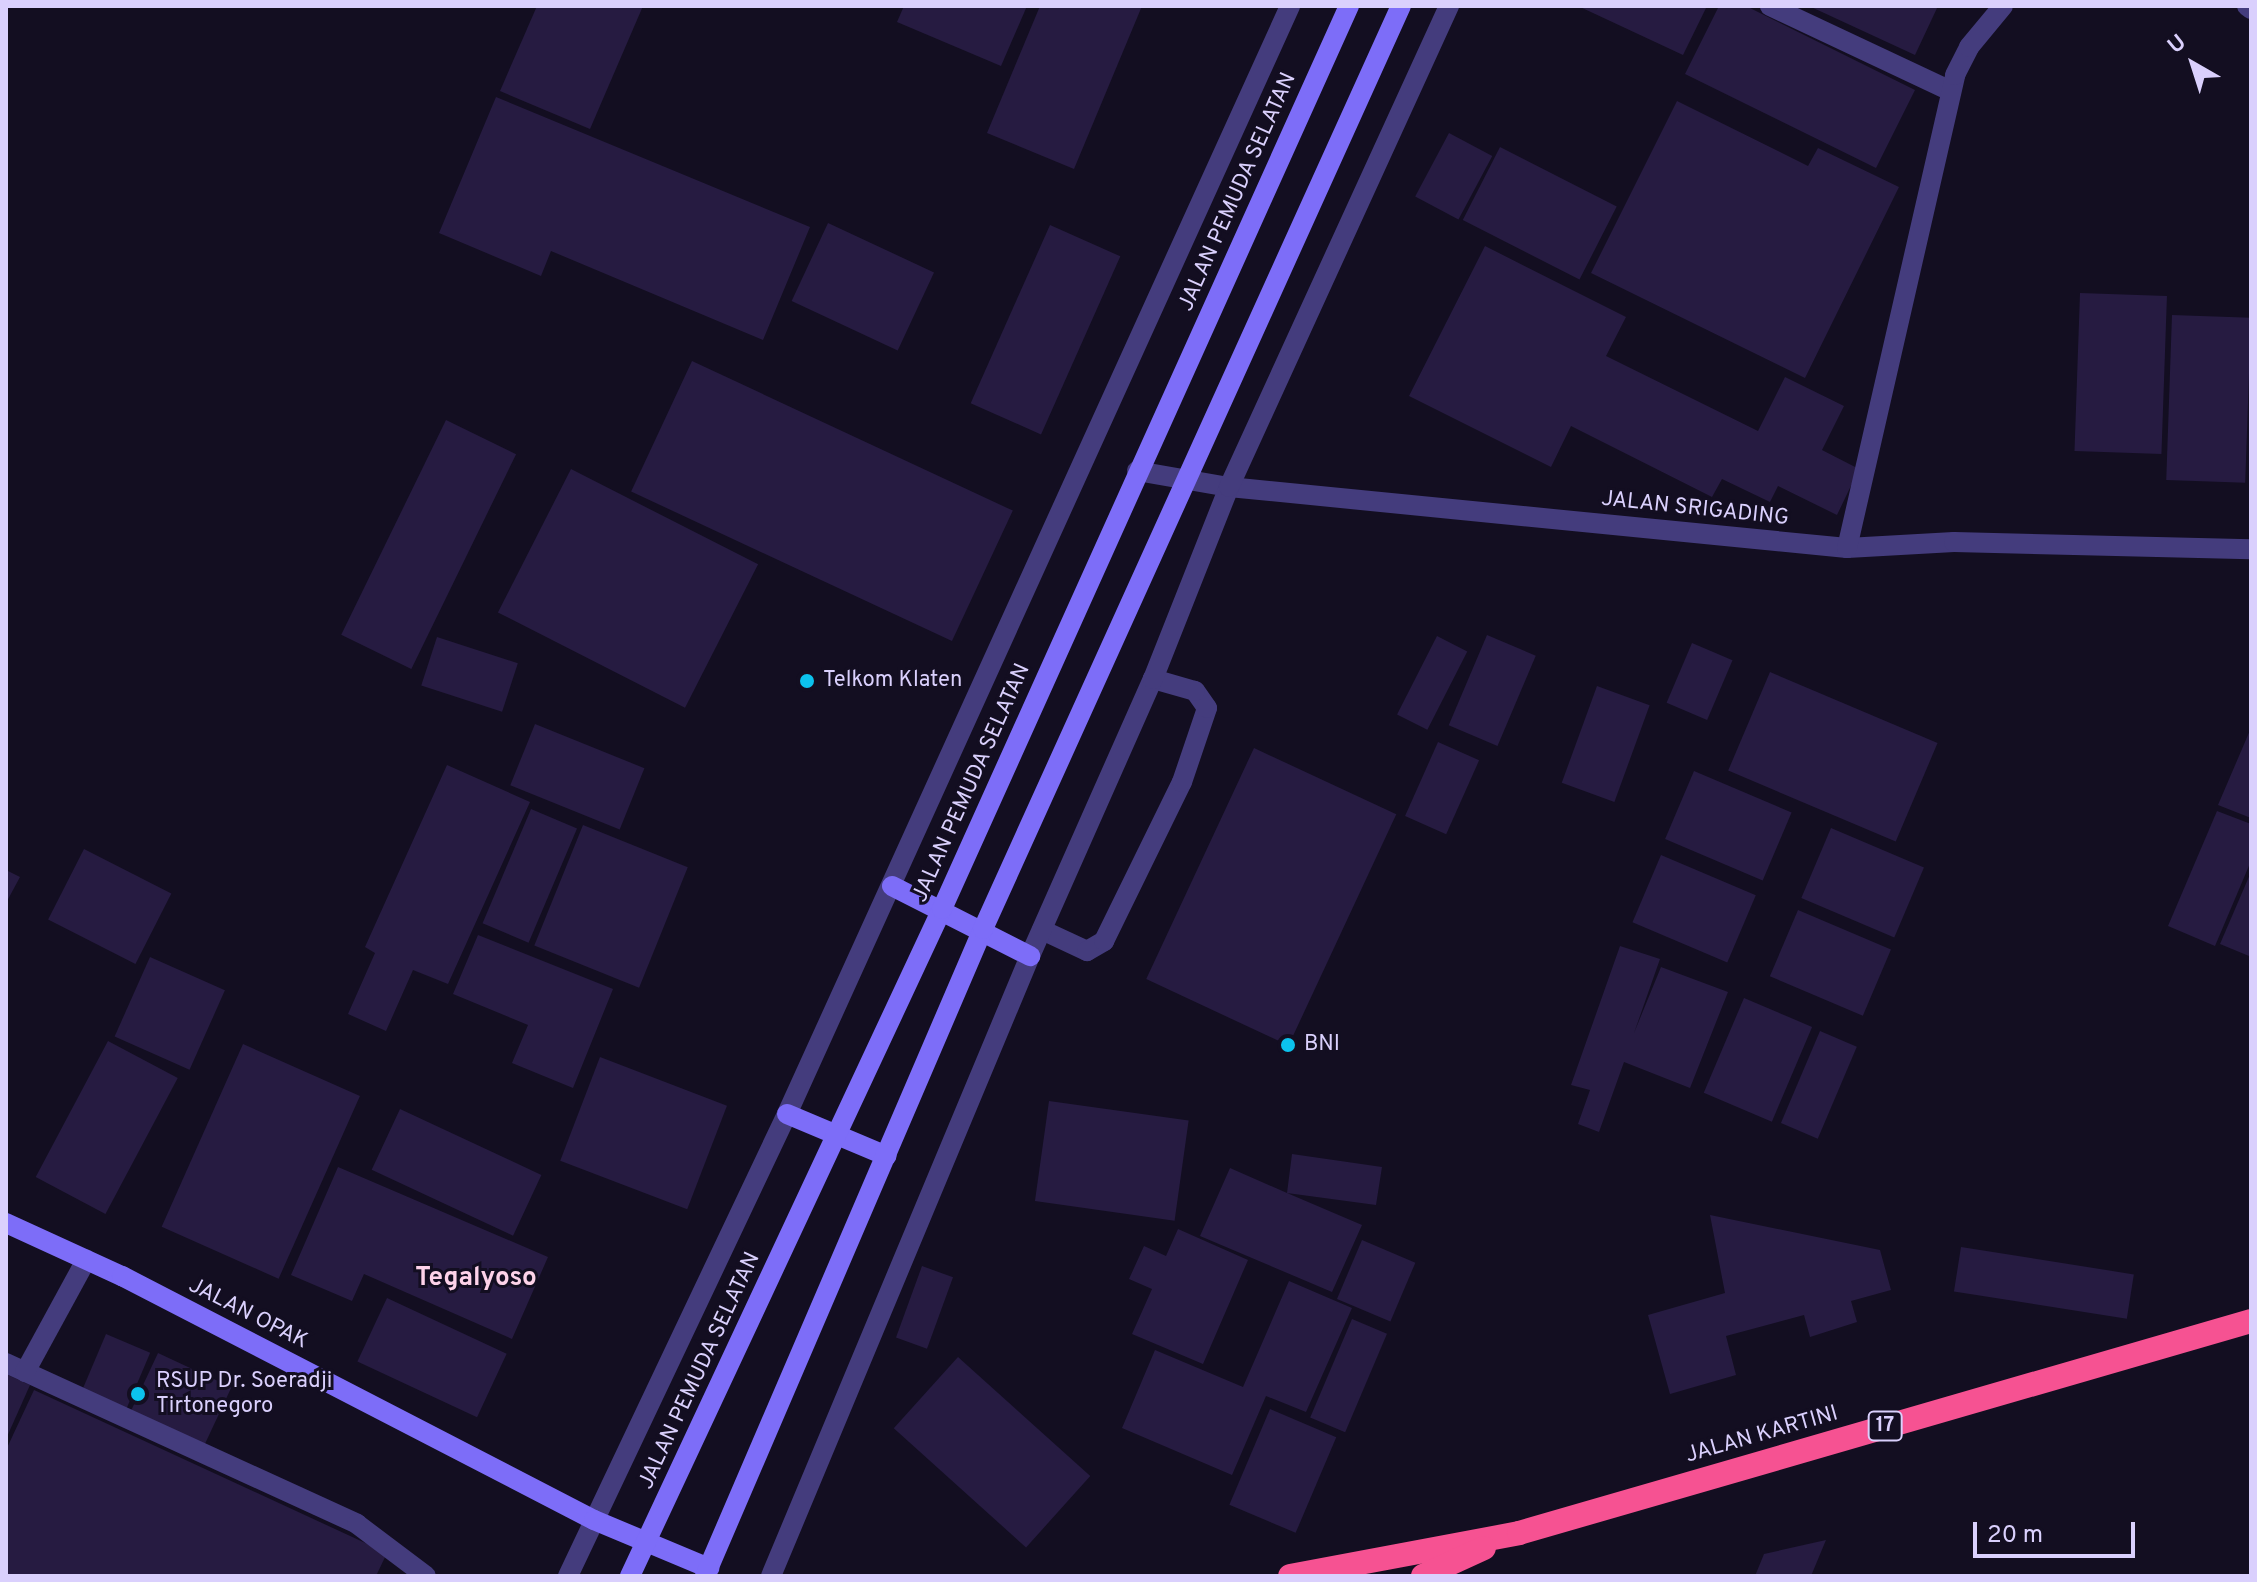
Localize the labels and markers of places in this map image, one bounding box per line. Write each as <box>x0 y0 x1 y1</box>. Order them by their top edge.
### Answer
place label: Telkom Klaten <box>823 668 963 694</box>
marker: Telkom Klaten <box>798 672 816 690</box>
place label: BNI <box>1304 1032 1340 1058</box>
marker: BNI <box>1279 1036 1297 1054</box>
place label: RSUP Dr. Soeradji Tirtonegoro <box>156 1368 332 1420</box>
marker: RSUP Dr. Soeradji Tirtonegoro <box>127 1383 149 1405</box>

